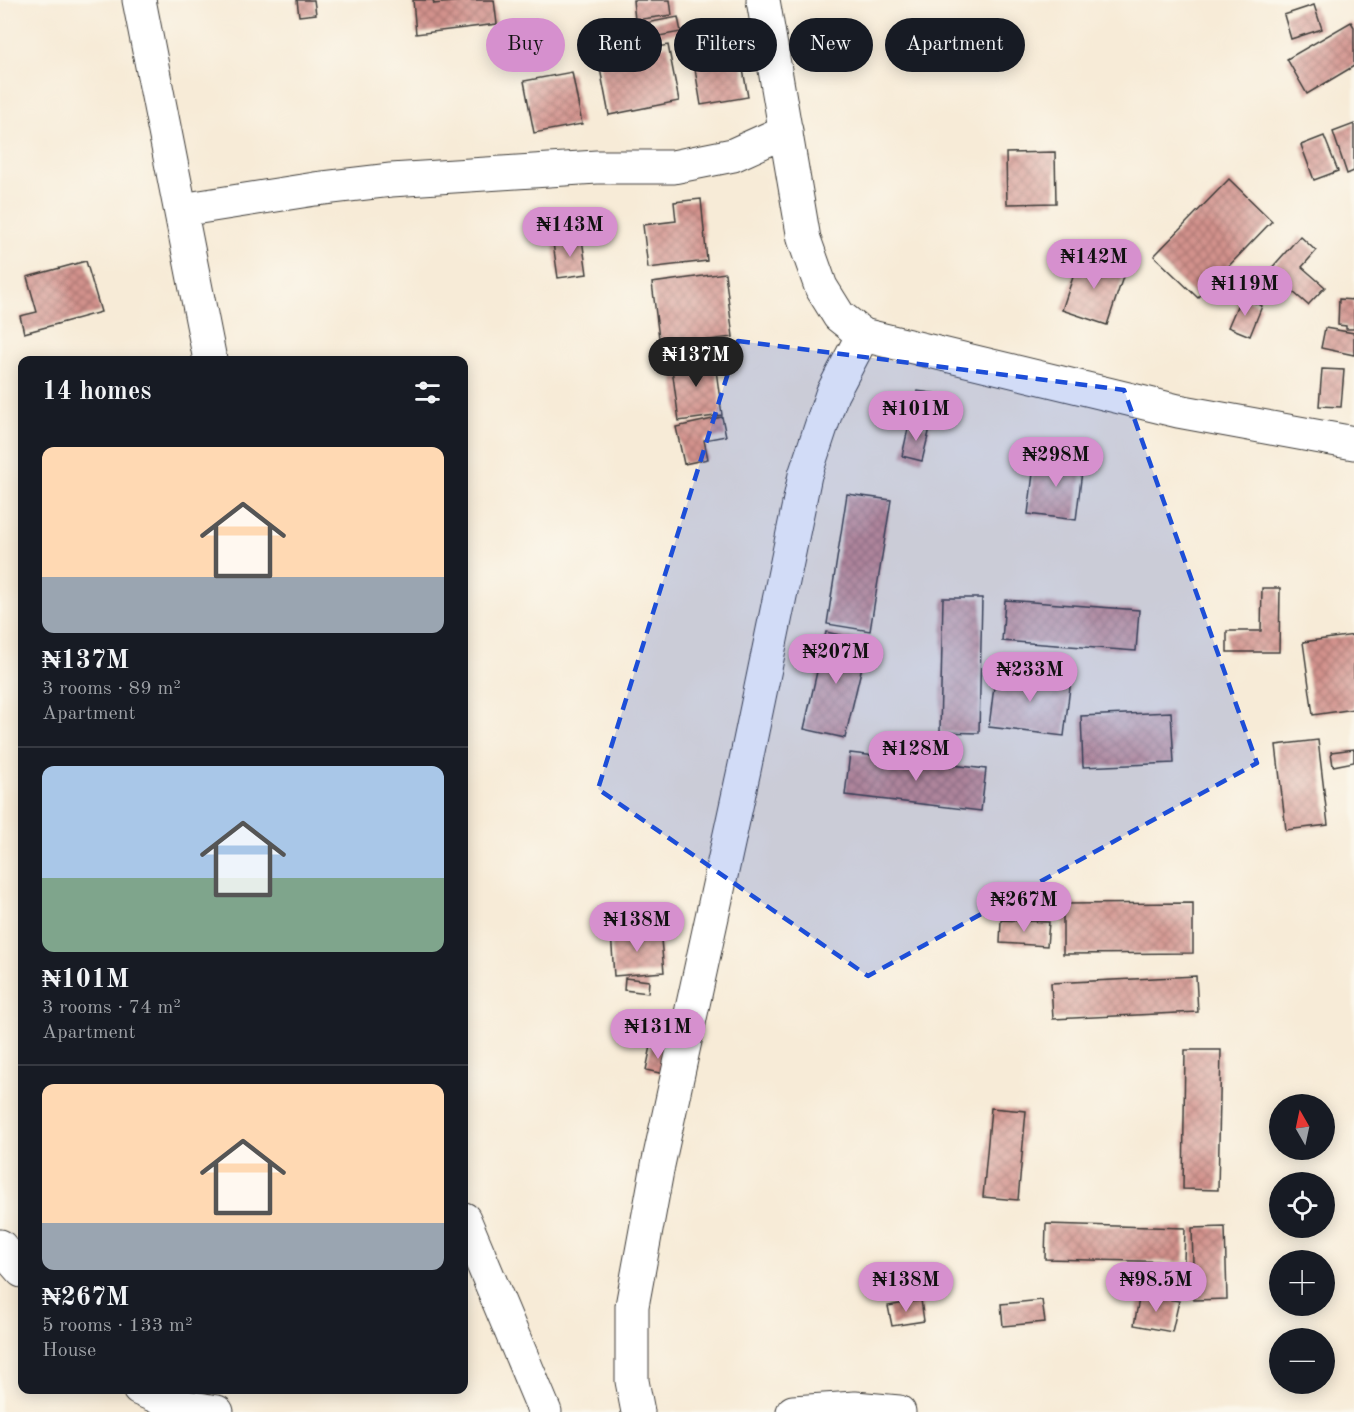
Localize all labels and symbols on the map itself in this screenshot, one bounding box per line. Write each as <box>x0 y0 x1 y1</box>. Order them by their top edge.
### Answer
pin: ₦143M <box>528 207 612 258</box>
pin: ₦142M <box>1052 239 1136 290</box>
pin: ₦119M <box>1203 266 1287 317</box>
pin: ₦137M <box>654 337 738 388</box>
pin: ₦101M <box>874 391 958 442</box>
pin: ₦298M <box>1014 437 1098 488</box>
pin: ₦207M <box>794 634 878 685</box>
pin: ₦233M <box>988 652 1072 703</box>
pin: ₦128M <box>874 731 958 782</box>
pin: ₦267M <box>982 882 1066 933</box>
pin: ₦138M <box>595 902 679 953</box>
pin: ₦131M <box>616 1009 700 1060</box>
north arrow <box>1269 1094 1335 1160</box>
pin: ₦138M <box>864 1262 948 1313</box>
pin: ₦98.5M <box>1107 1262 1205 1313</box>

